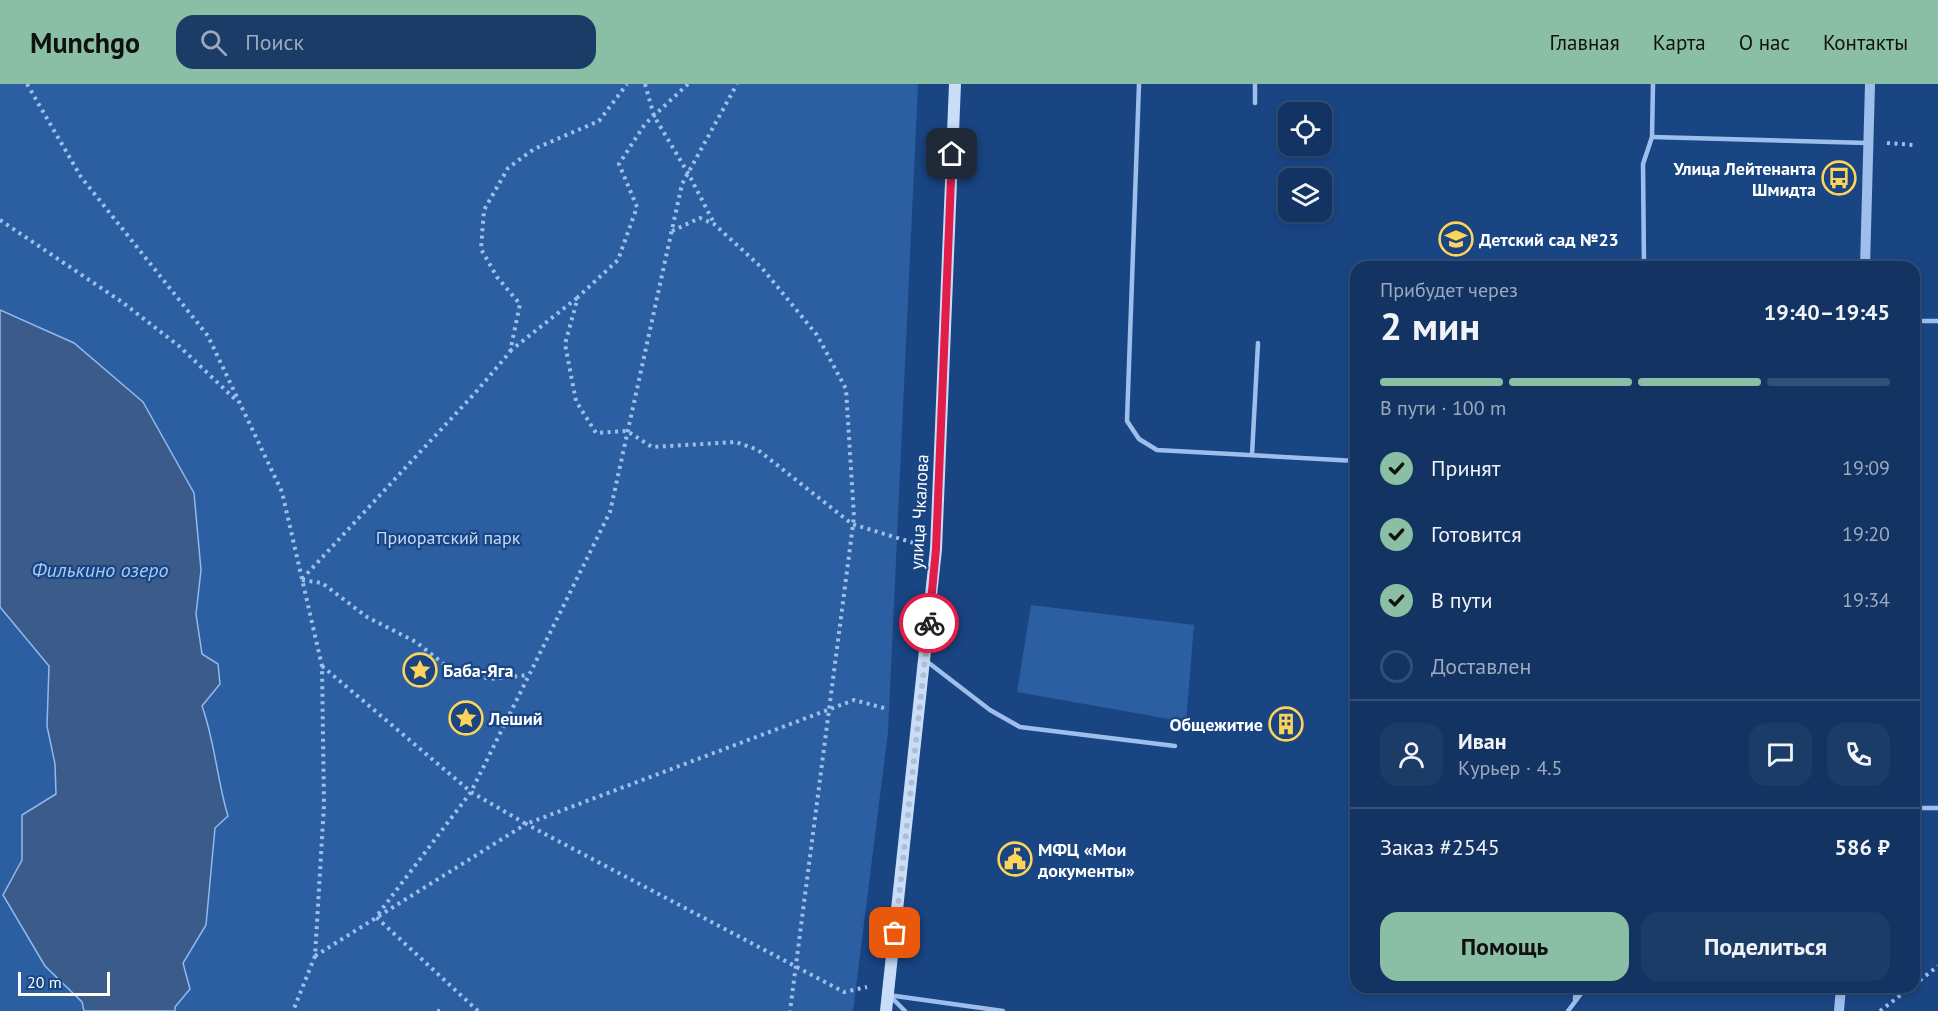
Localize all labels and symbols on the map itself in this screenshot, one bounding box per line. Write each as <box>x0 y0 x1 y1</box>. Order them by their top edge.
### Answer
pin <box>926 128 977 179</box>
place label: Улица Лейтенанта Шмидта <box>1673 157 1816 201</box>
bus stop icon: Улица Лейтенанта Шмидта <box>1821 160 1857 196</box>
school or university icon: Детский сад №23 <box>1438 221 1474 257</box>
place label: Детский сад №23 <box>1479 228 1619 251</box>
street label: улица Чкалова <box>904 454 934 570</box>
park label: Приоратский парк <box>376 526 521 549</box>
water label: Филькино озеро <box>32 557 168 583</box>
courier <box>899 593 959 653</box>
place icon: Баба-Яга <box>402 652 438 688</box>
place label: Баба-Яга <box>443 659 513 682</box>
place icon: Леший <box>448 700 484 736</box>
building icon: Общежитие <box>1268 706 1304 742</box>
place label: Леший <box>488 707 543 730</box>
place label: Общежитие <box>1169 713 1263 736</box>
place label: МФЦ «Мои документы» <box>1037 838 1135 882</box>
public building icon: МФЦ «Мои документы» <box>997 841 1033 877</box>
pin <box>869 907 920 958</box>
scale bar <box>18 969 110 996</box>

